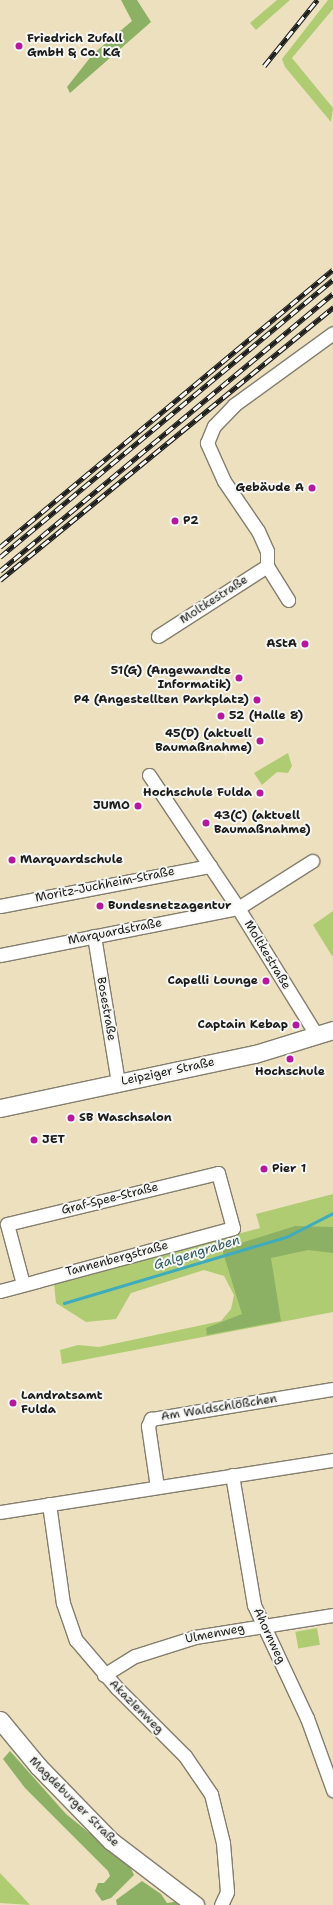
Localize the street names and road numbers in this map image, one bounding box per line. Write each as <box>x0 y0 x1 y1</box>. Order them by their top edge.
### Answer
street label: Moltkestraße <box>177 573 251 627</box>
street label: Moritz-Juchheim-Straße <box>34 864 176 906</box>
street label: Marquardstraße <box>67 916 163 948</box>
street label: Moltkestraße <box>241 918 293 992</box>
street label: Bosestraße <box>93 976 119 1042</box>
street label: Leipziger Straße <box>120 1055 216 1089</box>
street label: Graf-Spee-Straße <box>60 1180 160 1218</box>
street label: Tannenbergstraße <box>64 1238 170 1280</box>
street label: Am Waldschlößchen <box>160 1392 278 1424</box>
street label: Ahornweg <box>250 1606 288 1666</box>
street label: Ulmenweg <box>184 1621 246 1647</box>
street label: Akazienweg <box>106 1677 166 1737</box>
street label: Magdeburger Straße <box>26 1754 122 1850</box>

